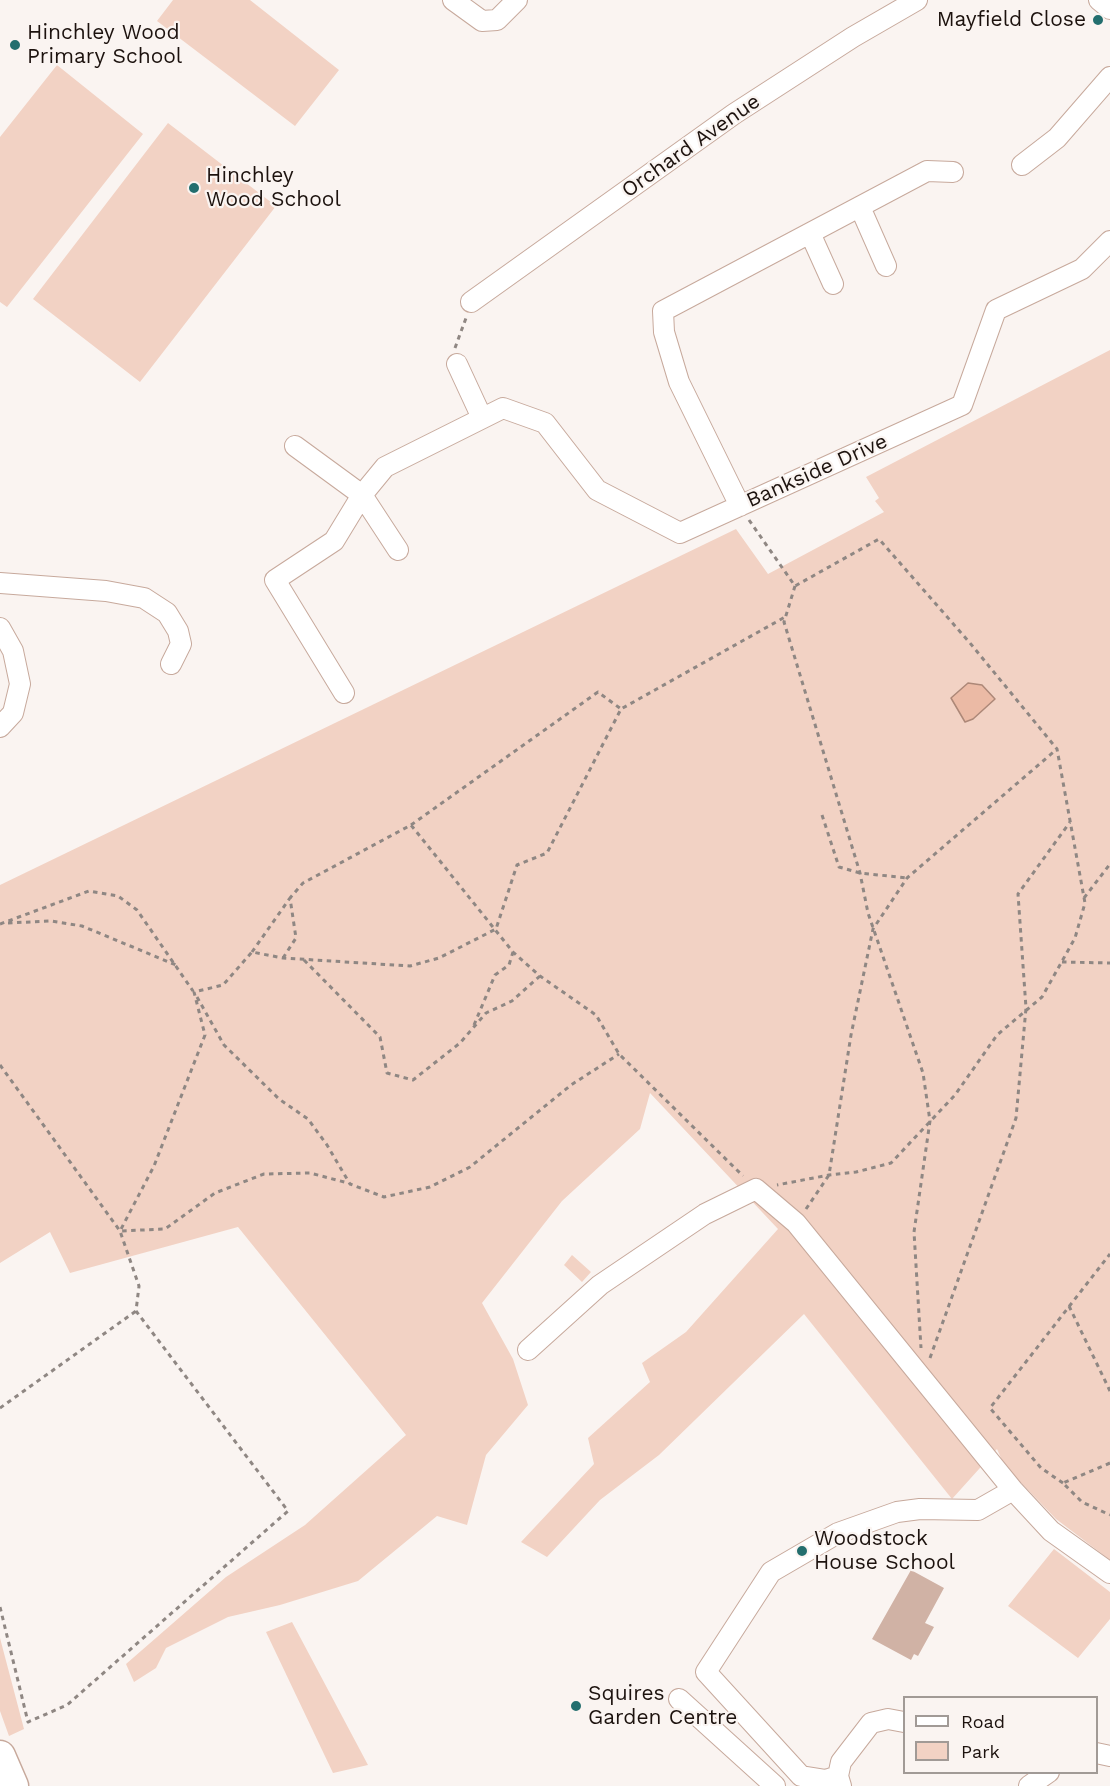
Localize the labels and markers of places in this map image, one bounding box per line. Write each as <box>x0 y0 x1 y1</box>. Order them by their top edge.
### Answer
place label: Mayfield Close <box>937 7 1086 33</box>
marker: Mayfield Close <box>1091 13 1105 27</box>
place label: Hinchley Wood Primary School <box>27 20 182 70</box>
marker: Hinchley Wood Primary School <box>8 38 22 52</box>
place label: Hinchley Wood School <box>206 163 341 213</box>
marker: Hinchley Wood School <box>187 181 201 195</box>
place label: Woodstock House School <box>814 1526 955 1576</box>
marker: Woodstock House School <box>795 1544 809 1558</box>
place label: Squires Garden Centre <box>588 1681 737 1731</box>
marker: Squires Garden Centre <box>569 1699 583 1713</box>

